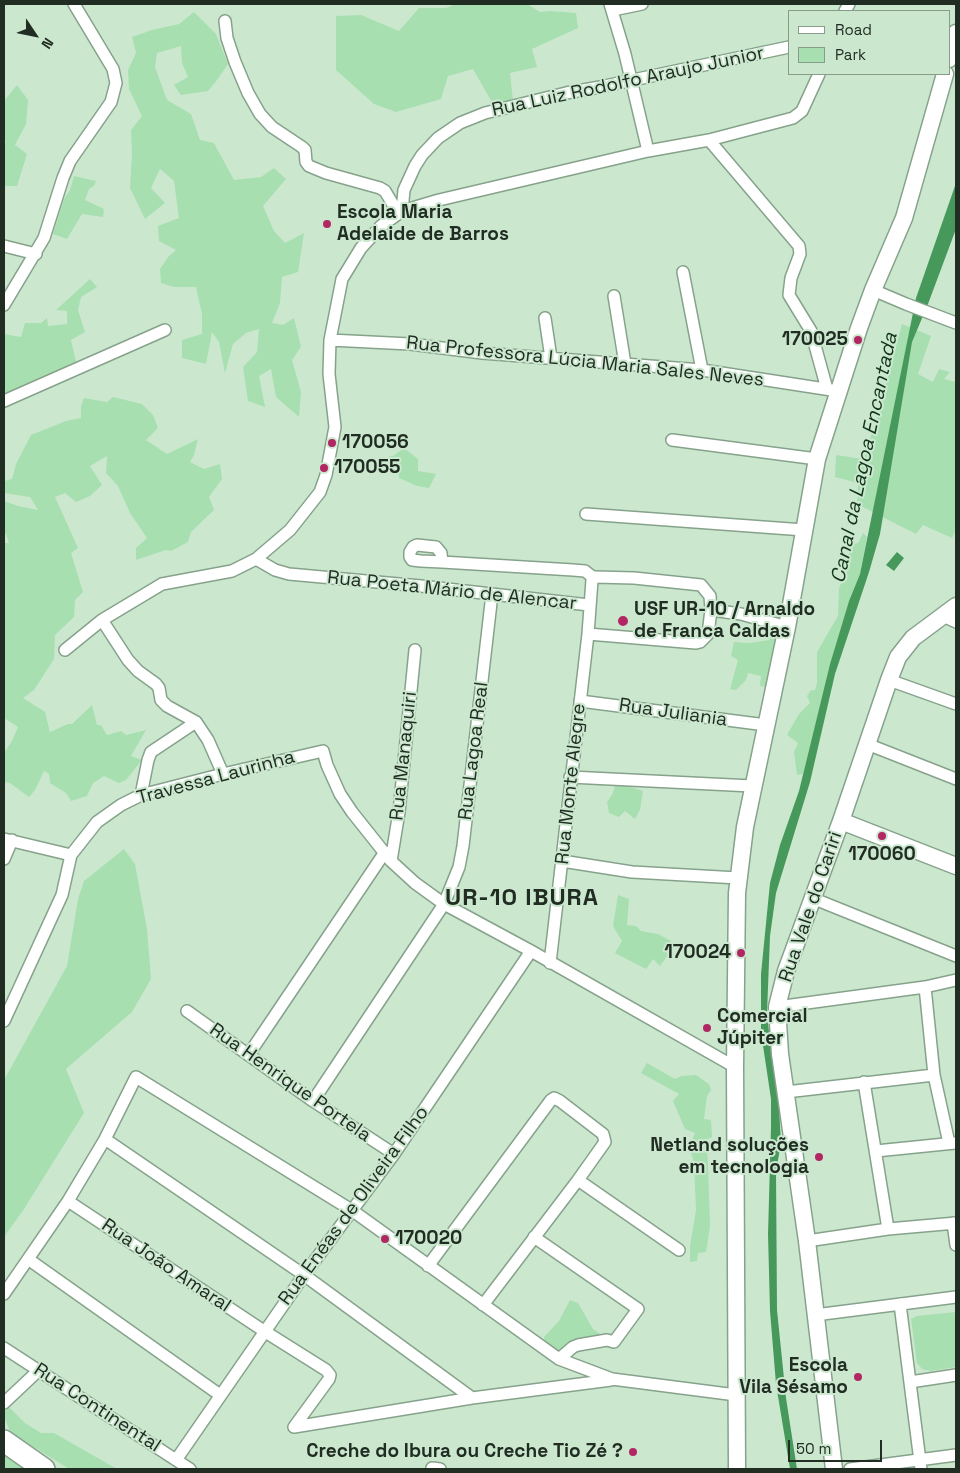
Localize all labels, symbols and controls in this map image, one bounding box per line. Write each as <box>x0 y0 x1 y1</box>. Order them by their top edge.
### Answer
north arrow <box>10 10 60 60</box>
legend <box>788 10 950 75</box>
text: Road <box>835 20 872 39</box>
text: N <box>37 34 58 52</box>
street label: Rua Luiz Rodolfo Araujo Junior <box>490 42 766 122</box>
text: Park <box>835 45 866 64</box>
place label: Escola Maria Adelaide de Barros <box>337 202 509 246</box>
marker: Escola Maria Adelaide de Barros <box>321 218 333 230</box>
place label: 170025 <box>782 329 848 351</box>
water label: Canal da Lagoa Encantada <box>827 331 903 585</box>
street label: Rua Professora Lúcia Maria Sales Neves <box>405 332 765 392</box>
marker: 170025 <box>852 334 864 346</box>
place label: 170056 <box>342 432 409 454</box>
marker: 170056 <box>326 437 338 449</box>
place label: 170055 <box>334 457 400 479</box>
marker: 170055 <box>318 462 330 474</box>
street label: Rua Poeta Mário de Alencar <box>326 567 578 615</box>
place label: USF UR-10 / Arnaldo de Franca Caldas <box>634 599 815 643</box>
marker: USF UR-10 / Arnaldo de Franca Caldas <box>616 614 630 628</box>
street label: Rua Lagoa Real <box>454 681 494 821</box>
street label: Rua Manaquiri <box>386 690 422 822</box>
street label: Rua Juliania <box>617 694 729 732</box>
street label: Rua Monte Alegre <box>551 702 591 866</box>
street label: Travessa Laurinha <box>135 746 297 810</box>
street label: Rua Vale do Cariri <box>775 829 847 985</box>
marker: 170060 <box>876 830 888 842</box>
place label: 170060 <box>848 844 916 866</box>
district label: UR-10 IBURA <box>444 884 600 912</box>
place label: 170024 <box>664 942 731 964</box>
marker: 170024 <box>735 947 747 959</box>
place label: Comercial Júpiter <box>717 1006 807 1050</box>
street label: Rua Henrique Portela <box>205 1019 375 1147</box>
marker: Comercial Júpiter <box>701 1022 713 1034</box>
street label: Rua Enéas de Oliveira Filho <box>274 1102 434 1310</box>
place label: Netland soluções em tecnologia <box>650 1135 809 1179</box>
marker: Netland soluções em tecnologia <box>813 1151 825 1163</box>
street label: Rua João Amaral <box>97 1214 235 1318</box>
place label: 170020 <box>395 1228 462 1250</box>
marker: 170020 <box>379 1233 391 1245</box>
place label: Escola Vila Sésamo <box>739 1355 848 1399</box>
street label: Rua Continental <box>29 1358 165 1458</box>
marker: Escola Vila Sésamo <box>852 1371 864 1383</box>
scale bar <box>790 1430 884 1462</box>
text: 50 m <box>796 1439 831 1458</box>
place label: Creche do Ibura ou Creche Tio Zé ? <box>306 1441 623 1463</box>
marker: Creche do Ibura ou Creche Tio Zé ? <box>627 1446 639 1458</box>

